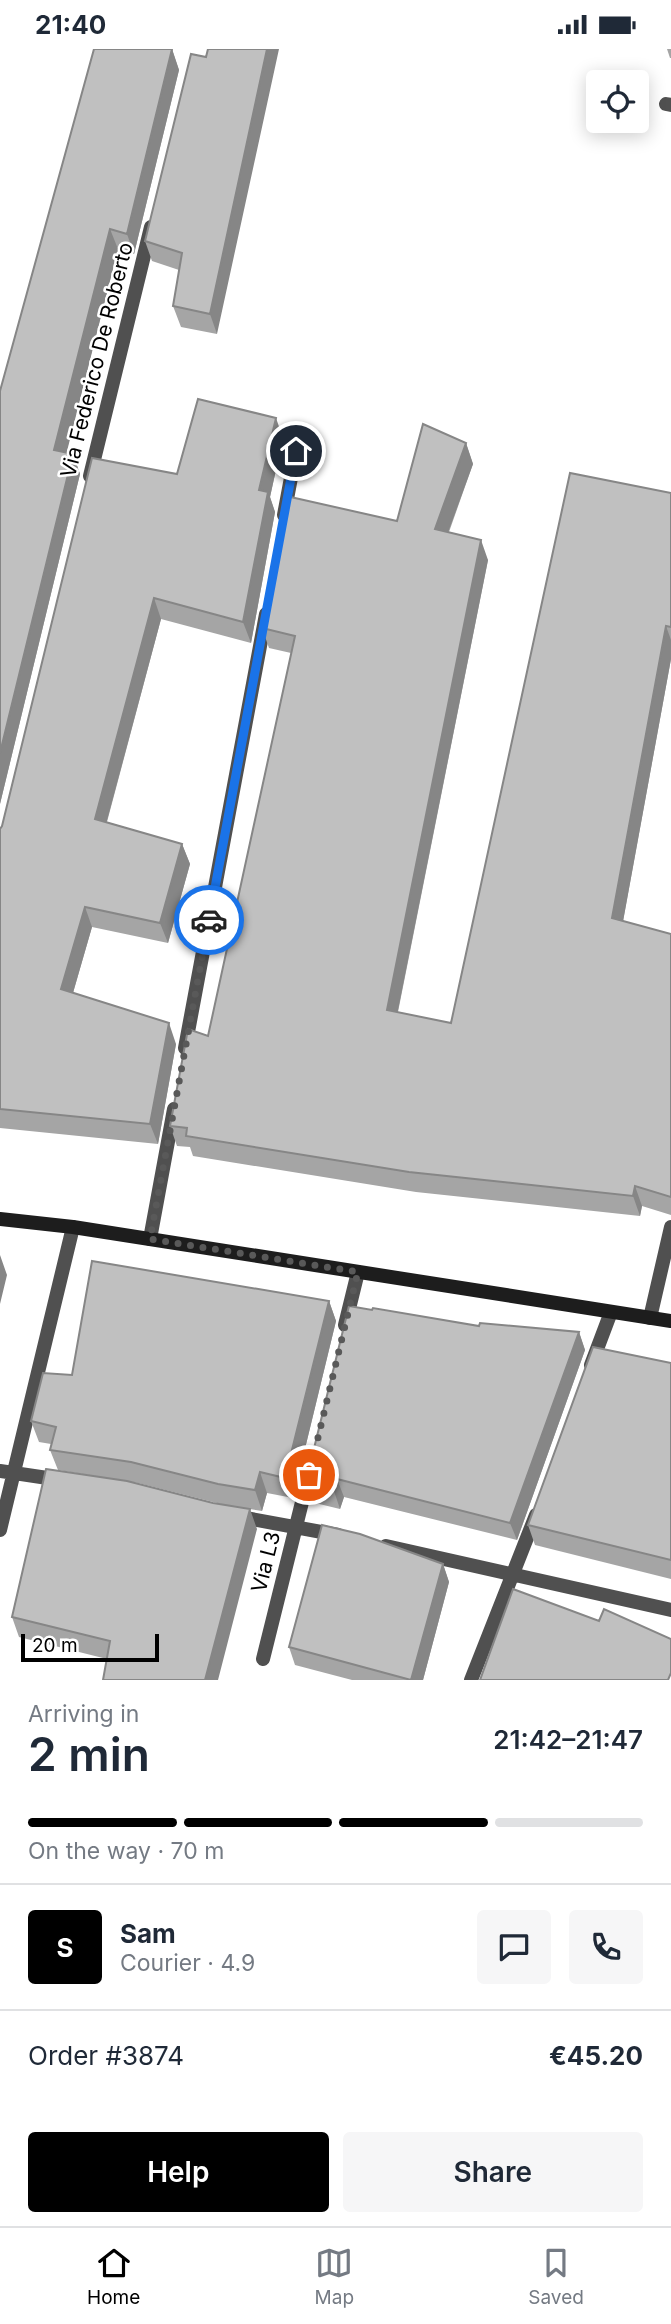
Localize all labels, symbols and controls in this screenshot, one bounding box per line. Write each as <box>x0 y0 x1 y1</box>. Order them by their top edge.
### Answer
text: 21:40 <box>35 9 106 40</box>
map controls <box>586 70 649 133</box>
button: locate <box>586 70 649 133</box>
street label: Via Federico De Roberto <box>55 240 138 480</box>
pin <box>266 421 326 481</box>
icon: home <box>277 432 315 470</box>
courier <box>174 885 244 955</box>
icon: car <box>190 901 228 939</box>
pin <box>279 1445 339 1505</box>
icon: bag <box>290 1456 328 1494</box>
street label: Via L3 <box>246 1529 285 1595</box>
scale bar <box>21 1631 159 1663</box>
text: 20 m <box>32 1634 78 1657</box>
text: Arriving in <box>28 1700 139 1728</box>
text: 21:42–21:47 <box>493 1724 643 1755</box>
text: 2 min <box>28 1726 150 1782</box>
text: On the way · 70 m <box>28 1837 224 1865</box>
button: chat <box>477 1910 551 1984</box>
button: phone <box>569 1910 643 1984</box>
text: Sam <box>120 1918 176 1949</box>
text: S <box>56 1932 74 1963</box>
text: Courier · 4.9 <box>120 1949 255 1977</box>
text: Order #3874 <box>28 2040 184 2071</box>
text: €45.20 <box>549 2040 643 2071</box>
button: Help <box>28 2132 329 2212</box>
button: Share <box>343 2132 643 2212</box>
tab: Home <box>87 2244 140 2309</box>
tab: Map <box>315 2244 354 2309</box>
tab: Saved <box>528 2244 584 2309</box>

